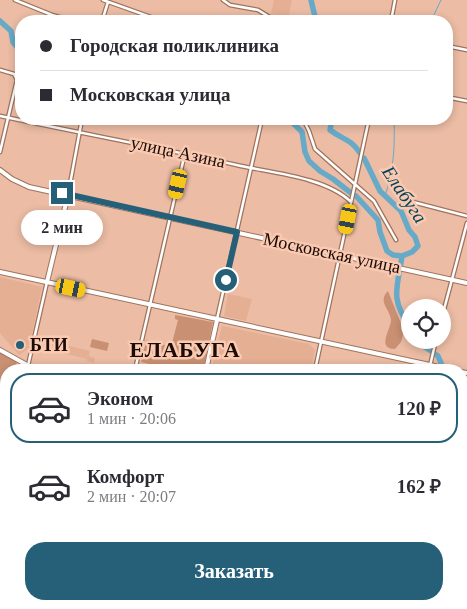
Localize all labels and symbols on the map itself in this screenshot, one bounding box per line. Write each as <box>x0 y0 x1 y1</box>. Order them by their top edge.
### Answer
street label: улица Азина <box>129 132 227 172</box>
water label: Елабуга <box>377 161 431 227</box>
car <box>167 168 188 200</box>
route end <box>51 182 73 204</box>
car <box>337 203 358 235</box>
callout: 2 мин <box>21 210 103 246</box>
street label: Московская улица <box>261 229 403 277</box>
route start <box>215 269 237 291</box>
car <box>54 278 87 298</box>
place label: БТИ <box>30 335 68 355</box>
district label: ЕЛАБУГА <box>129 337 241 362</box>
marker: БТИ <box>14 339 26 351</box>

